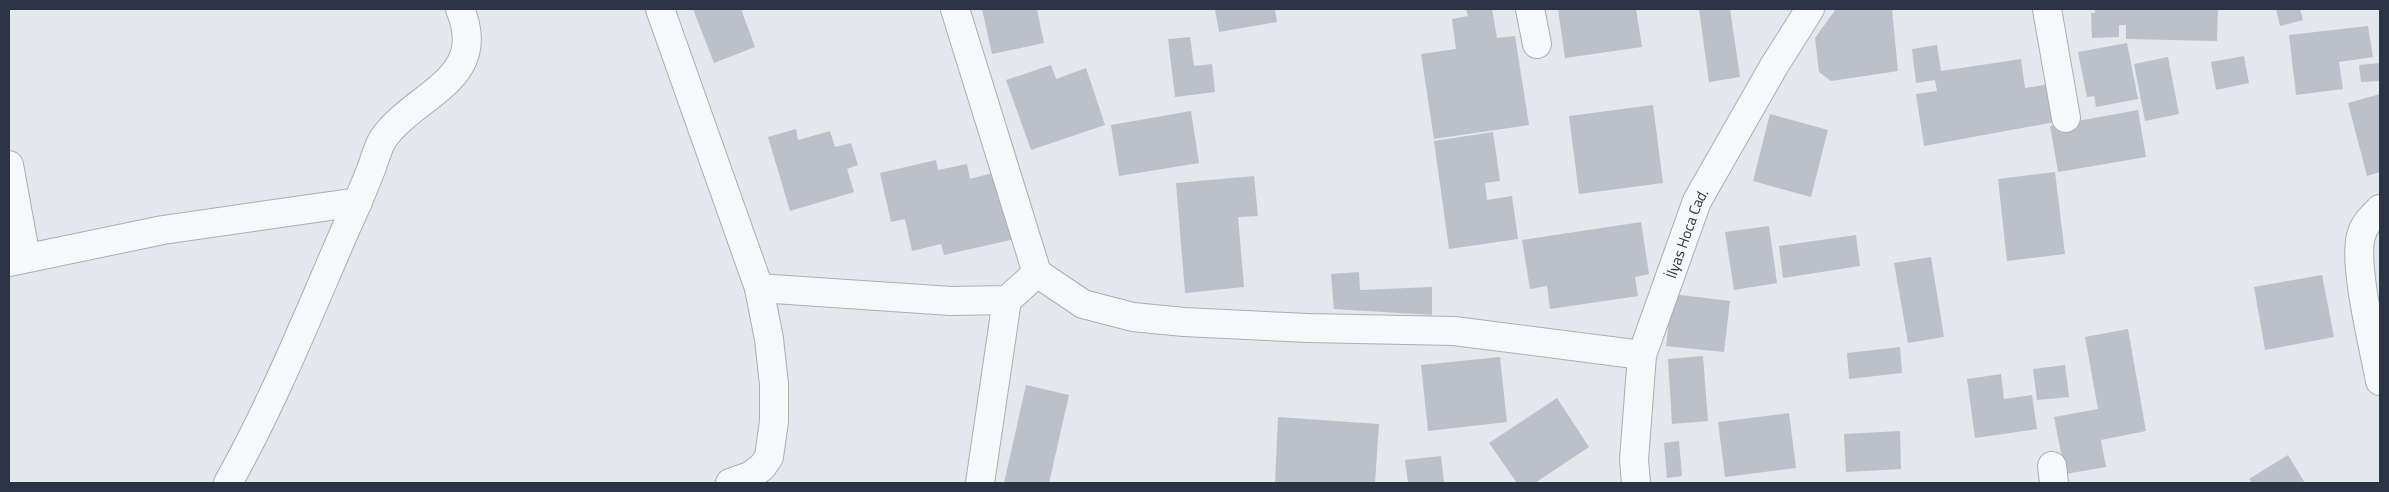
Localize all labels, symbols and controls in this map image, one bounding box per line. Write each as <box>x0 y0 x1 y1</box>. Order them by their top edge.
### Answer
street label: İlyas Hoca Cad. <box>1659 184 1714 281</box>

